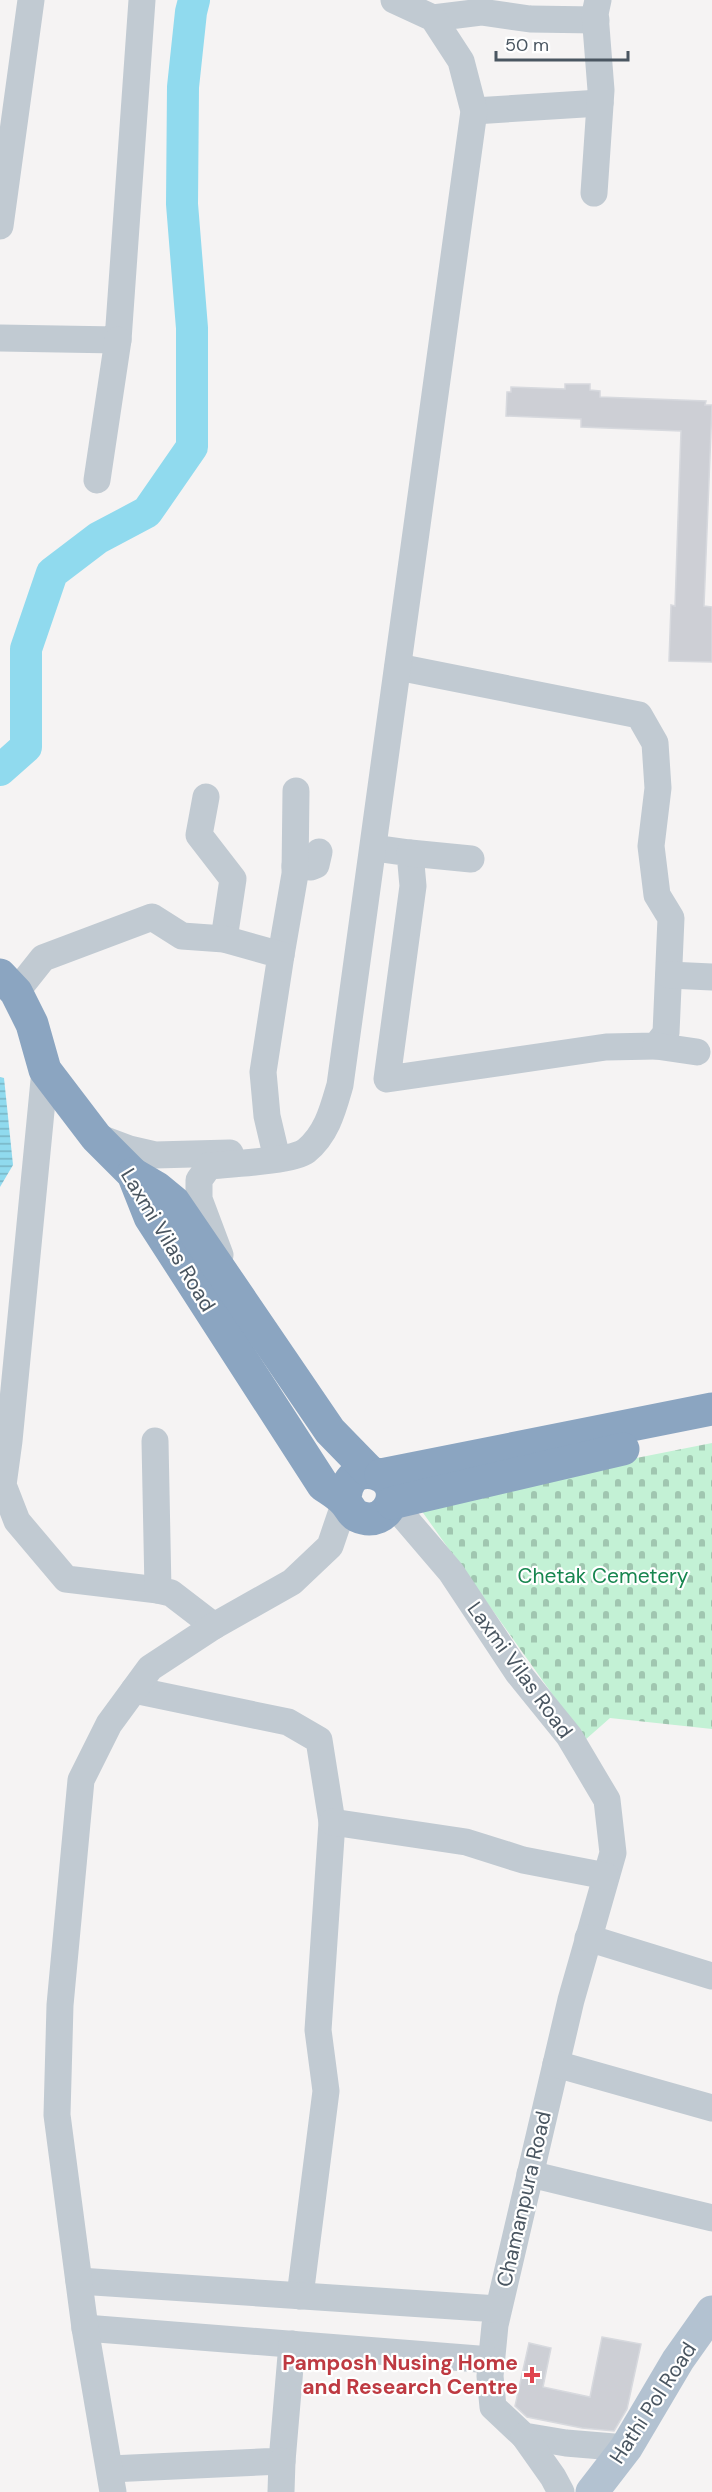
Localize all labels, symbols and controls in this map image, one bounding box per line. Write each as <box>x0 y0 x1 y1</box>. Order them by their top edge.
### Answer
scale bar <box>496 24 628 62</box>
text: 50 m <box>505 33 549 57</box>
street label: Laxmi Vilas Road <box>114 1163 222 1317</box>
park label: Chetak Cemetery <box>517 1562 689 1590</box>
street label: Laxmi Vilas Road <box>461 1596 579 1744</box>
street label: Chamanpura Road <box>490 2108 558 2290</box>
street label: Hathi Pol Road <box>603 2337 703 2469</box>
place label: Pamposh Nusing Home and Research Centre <box>282 2349 518 2401</box>
marker: Pamposh Nusing Home and Research Centre <box>523 2366 541 2384</box>

